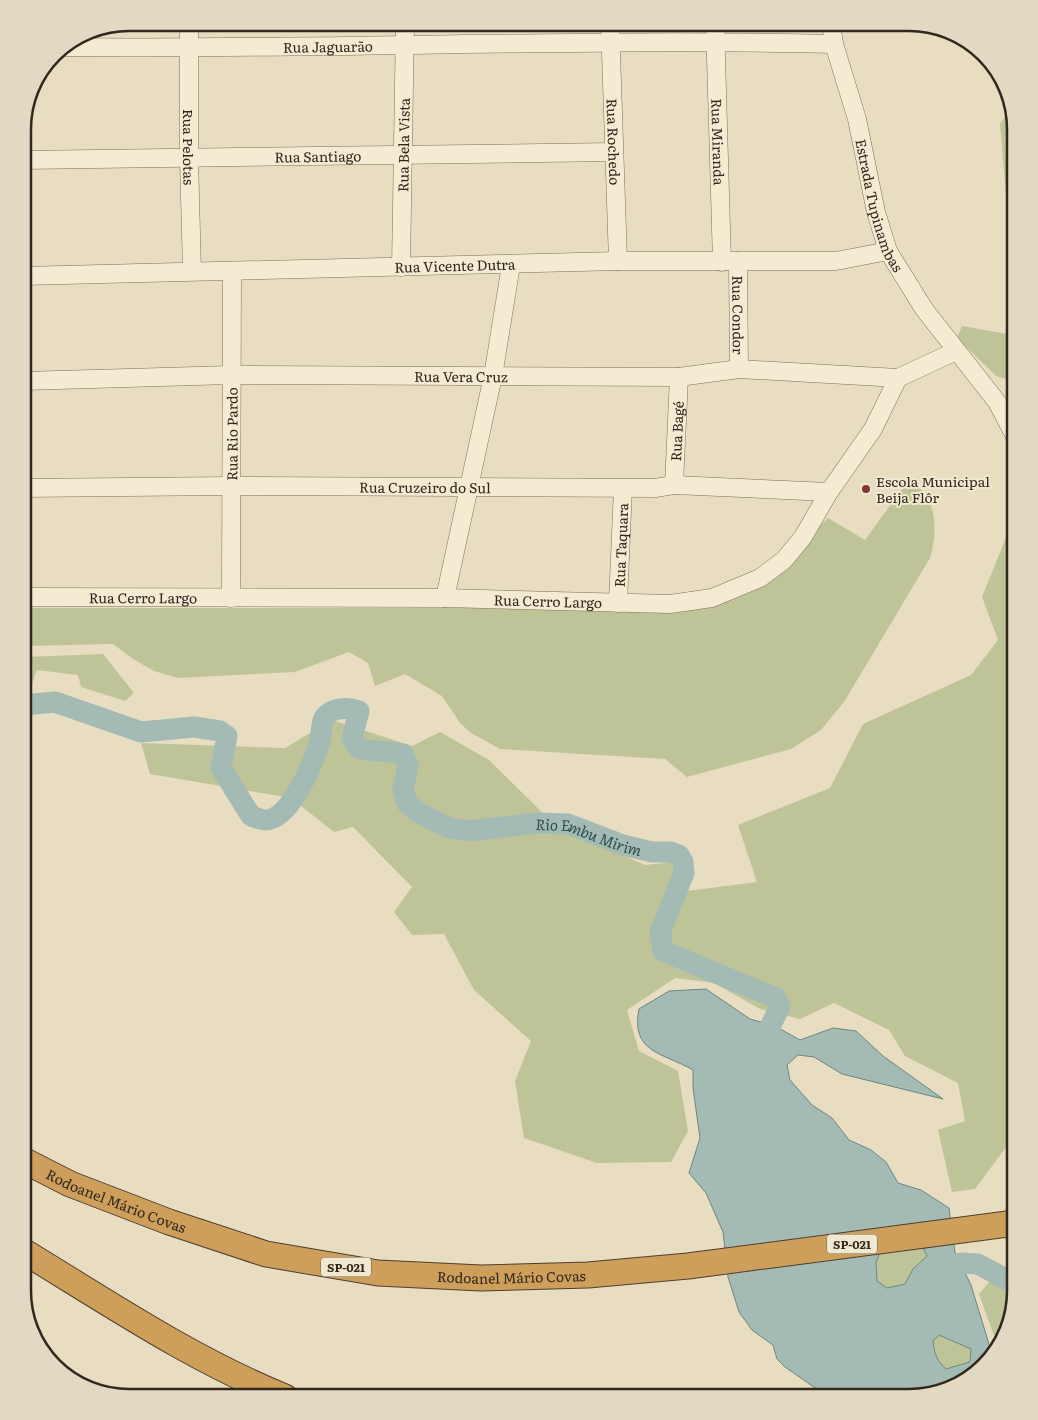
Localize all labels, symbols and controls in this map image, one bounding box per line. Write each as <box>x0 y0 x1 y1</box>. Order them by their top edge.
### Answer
street label: Rua Jaguarão <box>283 35 373 57</box>
street label: Rua Bela Vista <box>392 97 414 192</box>
street label: Rua Rochedo <box>603 98 625 186</box>
street label: Rua Miranda <box>707 98 730 186</box>
street label: Rua Pelotas <box>179 109 200 185</box>
street label: Estrada Tupinambas <box>851 137 908 275</box>
street label: Rua Santiago <box>274 145 362 167</box>
street label: Rua Vicente Dutra <box>394 254 516 277</box>
street label: Rua Condor <box>728 275 749 355</box>
street label: Rua Vera Cruz <box>414 366 508 386</box>
street label: Rua Rio Pardo <box>221 387 242 481</box>
street label: Rua Bagé <box>665 400 688 462</box>
place label: Escola Municipal Beija Flôr <box>876 471 990 507</box>
street label: Rua Cruzeiro do Sul <box>359 477 491 497</box>
marker: Escola Municipal Beija Flôr <box>860 483 872 495</box>
street label: Rua Taquara <box>609 502 632 588</box>
street label: Rua Cerro Largo <box>89 587 197 607</box>
street label: Rua Cerro Largo <box>493 589 602 612</box>
water label: Rio Embu Mirim <box>535 811 644 861</box>
street label: Rodoanel Mário Covas <box>43 1164 189 1237</box>
road number: SP-021 <box>827 1234 877 1254</box>
road number: SP-021 <box>321 1258 371 1276</box>
street label: Rodoanel Mário Covas <box>436 1265 586 1288</box>

